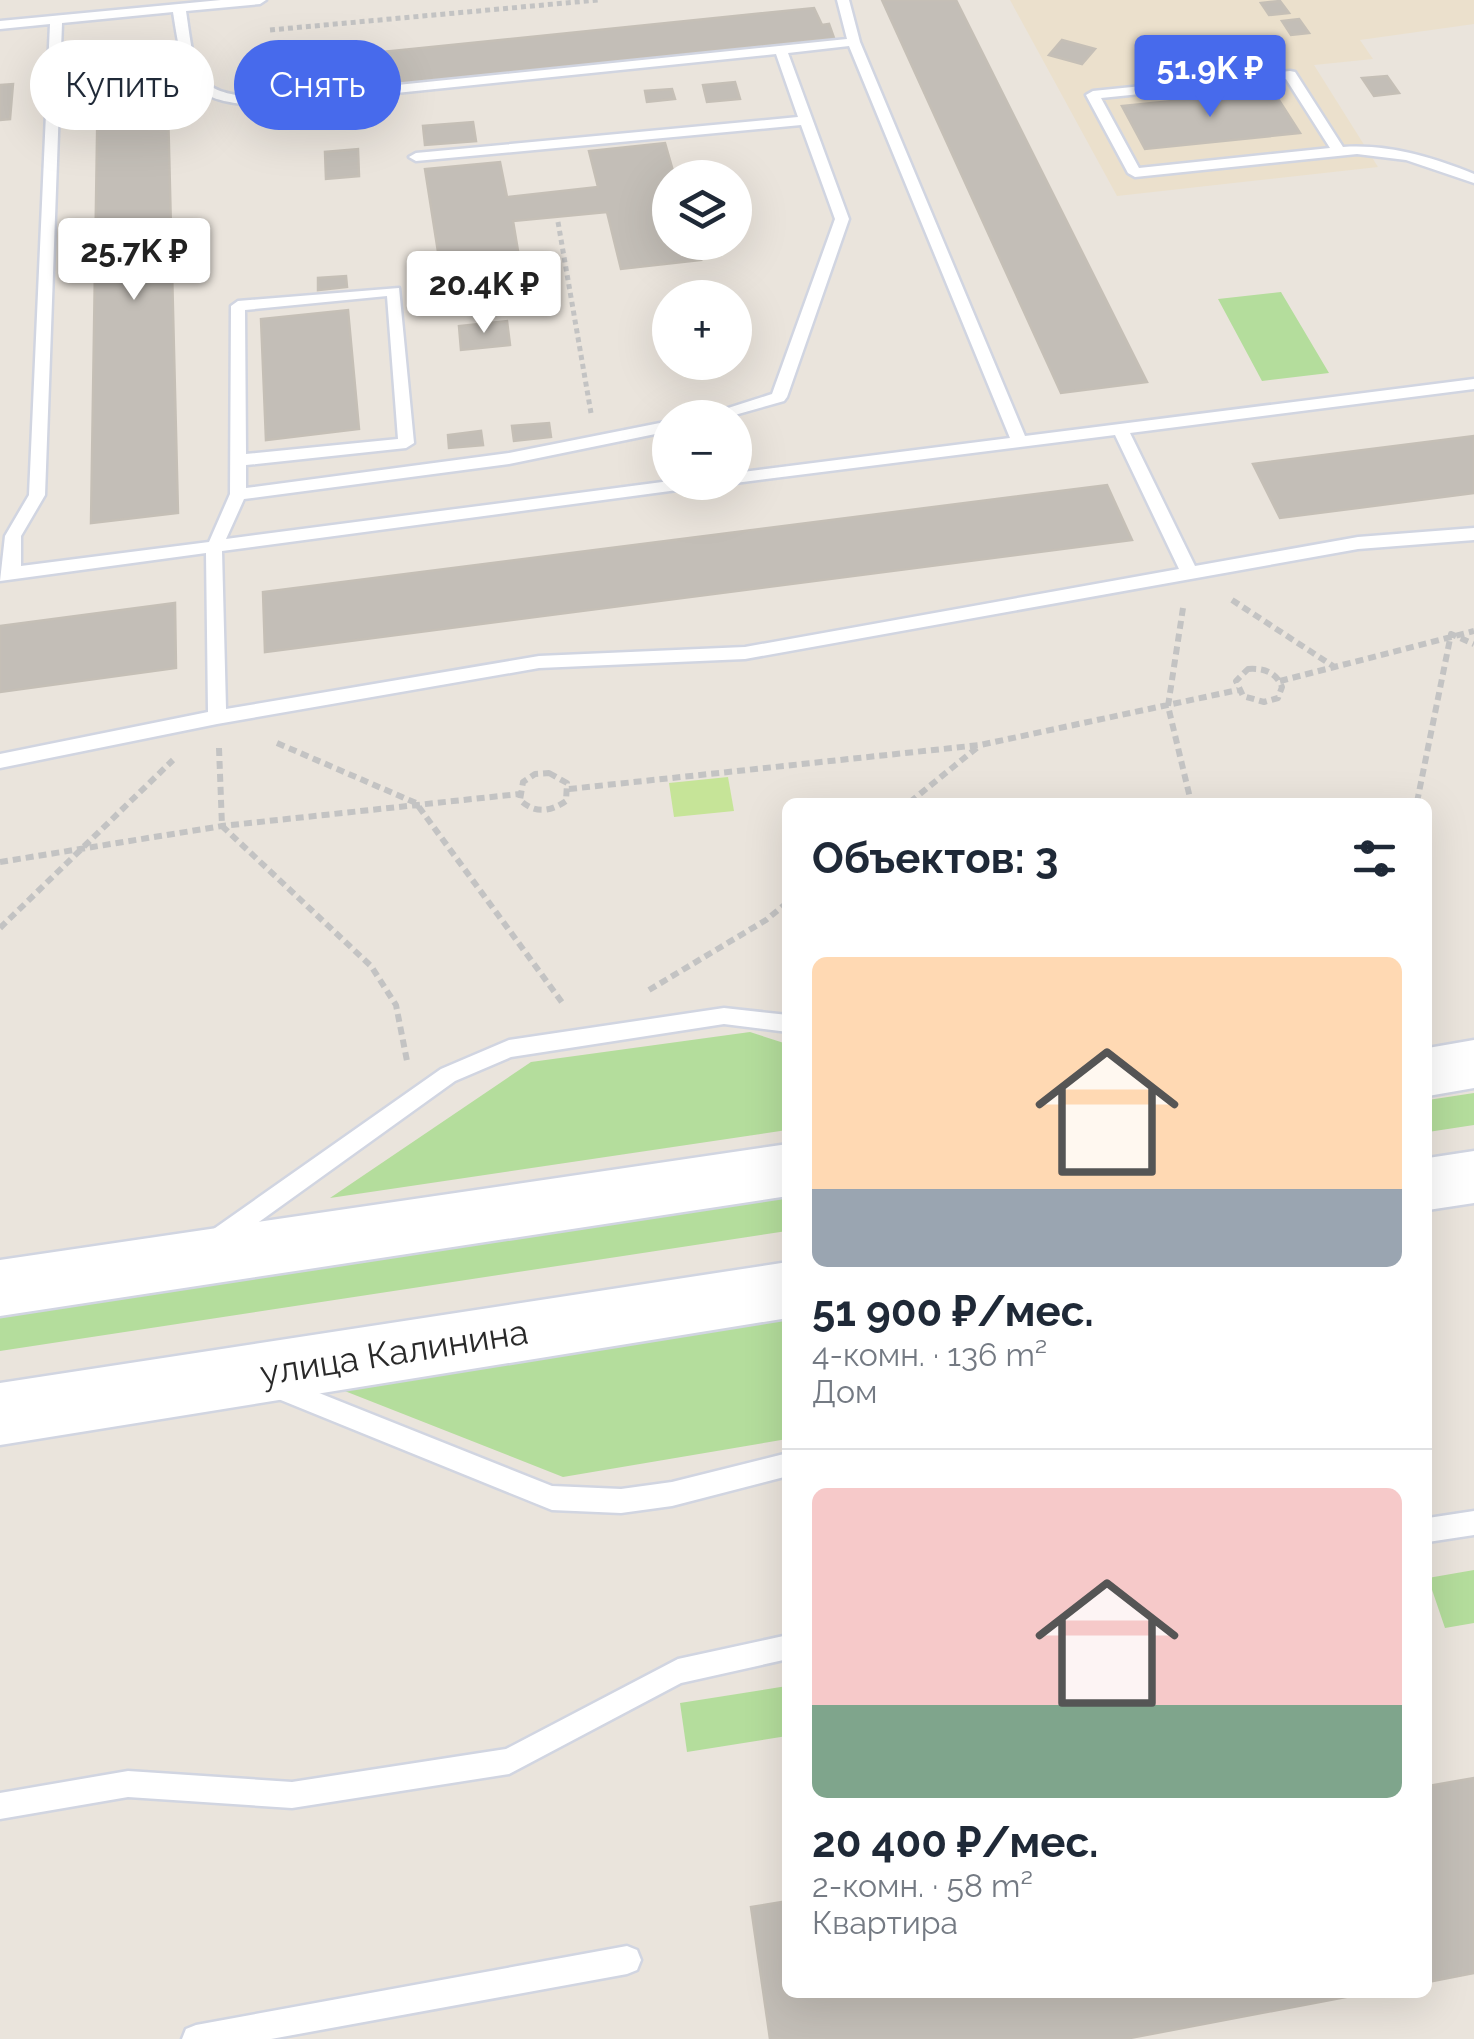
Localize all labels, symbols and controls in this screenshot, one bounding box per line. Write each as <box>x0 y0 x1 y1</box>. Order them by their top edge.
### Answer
pin: 51.9K ₽ <box>1118 35 1302 120</box>
chip: Купить <box>30 40 214 130</box>
chip: Снять <box>234 40 401 130</box>
text: 51.9K ₽ <box>1157 49 1263 86</box>
map controls <box>652 160 752 500</box>
button: layers <box>652 160 752 260</box>
pin: 25.7K ₽ <box>42 218 226 303</box>
text: 25.7K ₽ <box>80 232 188 269</box>
pin: 20.4K ₽ <box>392 251 576 336</box>
text: 20.4K ₽ <box>429 265 539 302</box>
button: + <box>652 280 752 380</box>
button: − <box>652 400 752 500</box>
icon: filters <box>1347 831 1402 886</box>
text: Объектов: 3 <box>812 834 1058 883</box>
icon: home <box>1017 1022 1197 1202</box>
text: 51 900 ₽/мес. <box>812 1287 1094 1336</box>
street label: улица Калинина <box>257 1311 531 1393</box>
text: 4-комн. · 136 m² <box>812 1336 1047 1373</box>
text: Дом <box>812 1373 877 1410</box>
icon: home <box>1017 1553 1197 1733</box>
text: 20 400 ₽/мес. <box>812 1818 1099 1867</box>
text: 2-комн. · 58 m² <box>812 1867 1033 1904</box>
text: Квартира <box>812 1904 958 1941</box>

